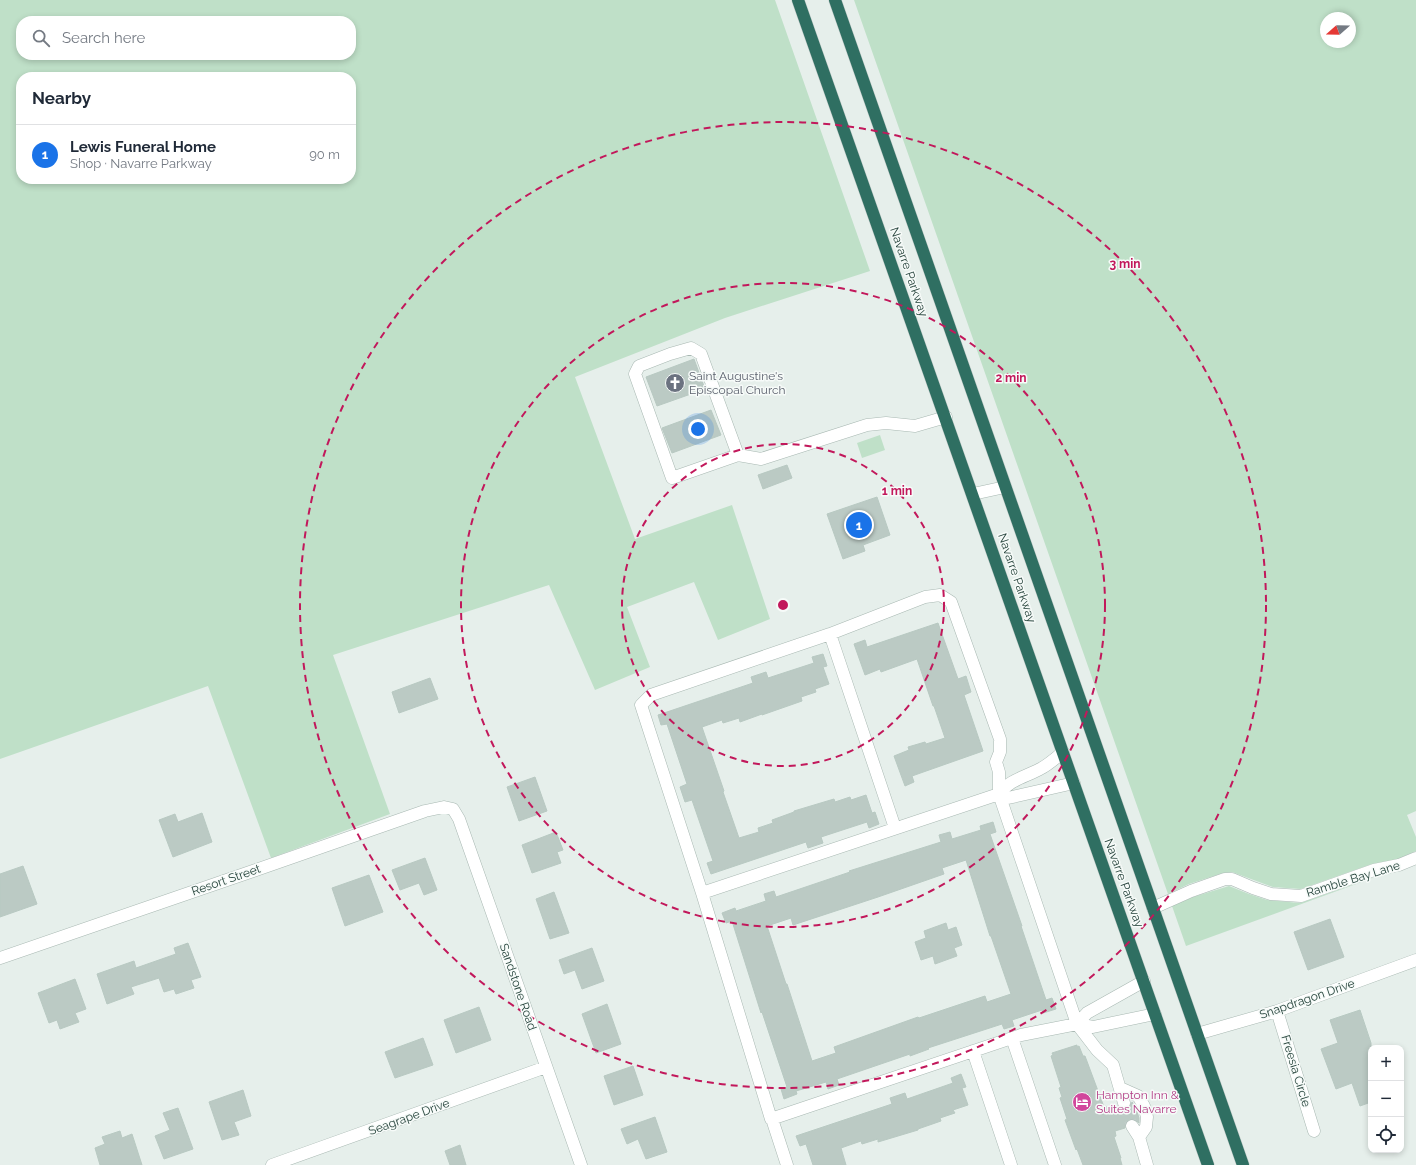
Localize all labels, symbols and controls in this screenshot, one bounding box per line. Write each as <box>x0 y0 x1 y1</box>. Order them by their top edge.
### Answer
north arrow <box>1320 12 1356 48</box>
search box <box>16 16 356 60</box>
icon: search <box>30 27 52 49</box>
text: Search here <box>62 29 145 47</box>
text: Nearby <box>32 88 91 108</box>
text: Lewis Funeral Home <box>70 138 216 156</box>
text: 1 <box>42 147 48 162</box>
text: 90 m <box>309 147 340 162</box>
text: Shop · Navarre Parkway <box>70 156 212 171</box>
street label: Navarre Parkway <box>887 225 931 319</box>
text: 3 min <box>1109 257 1141 271</box>
place label: Saint Augustine's Episcopal Church <box>689 369 786 397</box>
text: 2 min <box>995 371 1027 385</box>
church icon: Saint Augustine's Episcopal Church <box>664 372 686 394</box>
your location <box>688 419 708 439</box>
text: 1 min <box>882 484 912 498</box>
pin: 1 <box>846 510 872 540</box>
street label: Navarre Parkway <box>995 531 1039 625</box>
centre of rings <box>776 598 790 612</box>
street label: Navarre Parkway <box>1101 837 1147 930</box>
street label: Ramble Bay Lane <box>1304 858 1402 900</box>
street label: Resort Street <box>190 862 262 898</box>
street label: Sandstone Road <box>497 942 539 1032</box>
street label: Snapdragon Drive <box>1258 976 1356 1022</box>
street label: Freesia Circle <box>1278 1033 1314 1109</box>
map controls <box>1368 1045 1404 1153</box>
button: + <box>1368 1045 1404 1081</box>
button: − <box>1368 1081 1404 1117</box>
place label: Hampton Inn & Suites Navarre <box>1096 1088 1179 1116</box>
hotel icon: Hampton Inn & Suites Navarre <box>1071 1091 1093 1113</box>
street label: Seagrape Drive <box>367 1096 451 1138</box>
button: locate <box>1368 1117 1404 1153</box>

